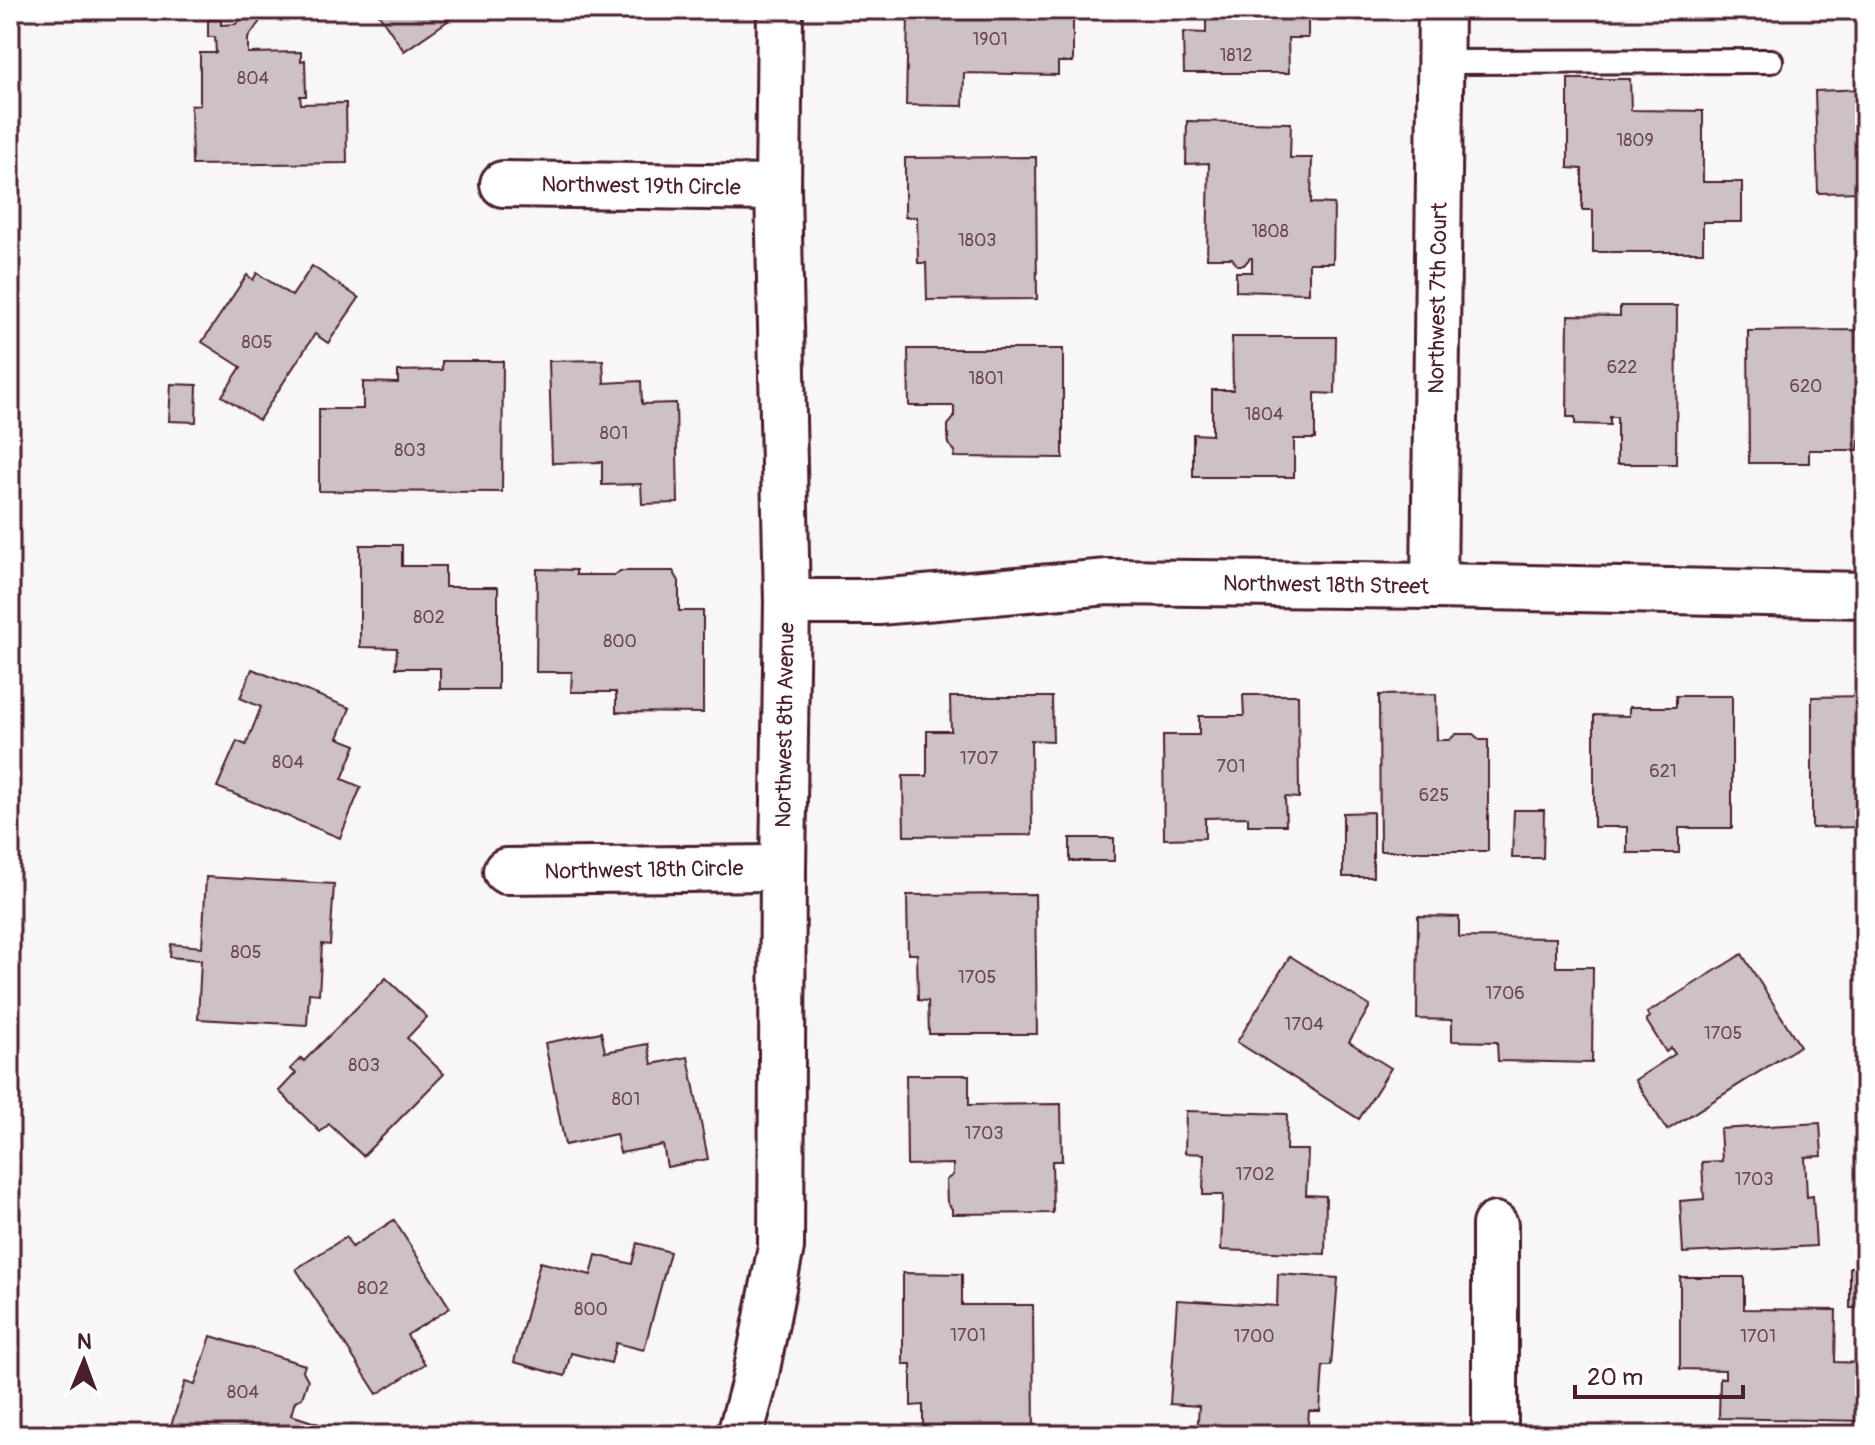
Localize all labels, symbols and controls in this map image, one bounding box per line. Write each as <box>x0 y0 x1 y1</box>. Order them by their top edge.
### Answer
house number: 1901 <box>972 28 1008 51</box>
house number: 1812 <box>1219 44 1253 67</box>
house number: 804 <box>237 67 269 90</box>
house number: 1809 <box>1616 129 1654 152</box>
street label: Northwest 19th Circle <box>541 170 741 202</box>
street label: Northwest 7th Court <box>1422 202 1454 394</box>
house number: 1808 <box>1251 220 1289 243</box>
house number: 1803 <box>958 229 996 252</box>
house number: 805 <box>241 331 273 354</box>
house number: 622 <box>1607 356 1637 379</box>
house number: 1801 <box>968 367 1004 390</box>
house number: 620 <box>1790 375 1822 398</box>
house number: 1804 <box>1245 403 1284 426</box>
house number: 801 <box>600 422 628 445</box>
house number: 803 <box>394 439 426 462</box>
street label: Northwest 18th Street <box>1223 569 1429 601</box>
house number: 802 <box>413 606 445 629</box>
street label: Northwest 8th Avenue <box>769 622 801 828</box>
house number: 800 <box>603 630 637 653</box>
house number: 1707 <box>960 747 999 770</box>
house number: 804 <box>272 751 304 774</box>
house number: 701 <box>1217 755 1245 778</box>
house number: 621 <box>1649 760 1677 783</box>
house number: 625 <box>1419 784 1449 807</box>
street label: Northwest 18th Circle <box>544 854 744 886</box>
house number: 805 <box>230 941 262 964</box>
house number: 1705 <box>958 966 996 989</box>
house number: 1706 <box>1485 982 1525 1005</box>
house number: 1704 <box>1284 1013 1324 1036</box>
house number: 1705 <box>1704 1022 1742 1045</box>
house number: 803 <box>348 1054 380 1077</box>
house number: 801 <box>612 1088 640 1111</box>
house number: 1703 <box>965 1122 1003 1145</box>
house number: 1702 <box>1236 1163 1274 1186</box>
house number: 1703 <box>1735 1168 1773 1191</box>
house number: 802 <box>357 1277 389 1300</box>
house number: 800 <box>574 1298 608 1321</box>
north arrow <box>44 1321 124 1401</box>
house number: 1701 <box>950 1324 986 1347</box>
house number: 1700 <box>1233 1325 1275 1348</box>
house number: 1701 <box>1740 1325 1776 1348</box>
text: N <box>77 1328 92 1356</box>
scale bar <box>1575 1349 1743 1399</box>
text: 20 m <box>1587 1363 1643 1392</box>
house number: 804 <box>227 1381 259 1404</box>

